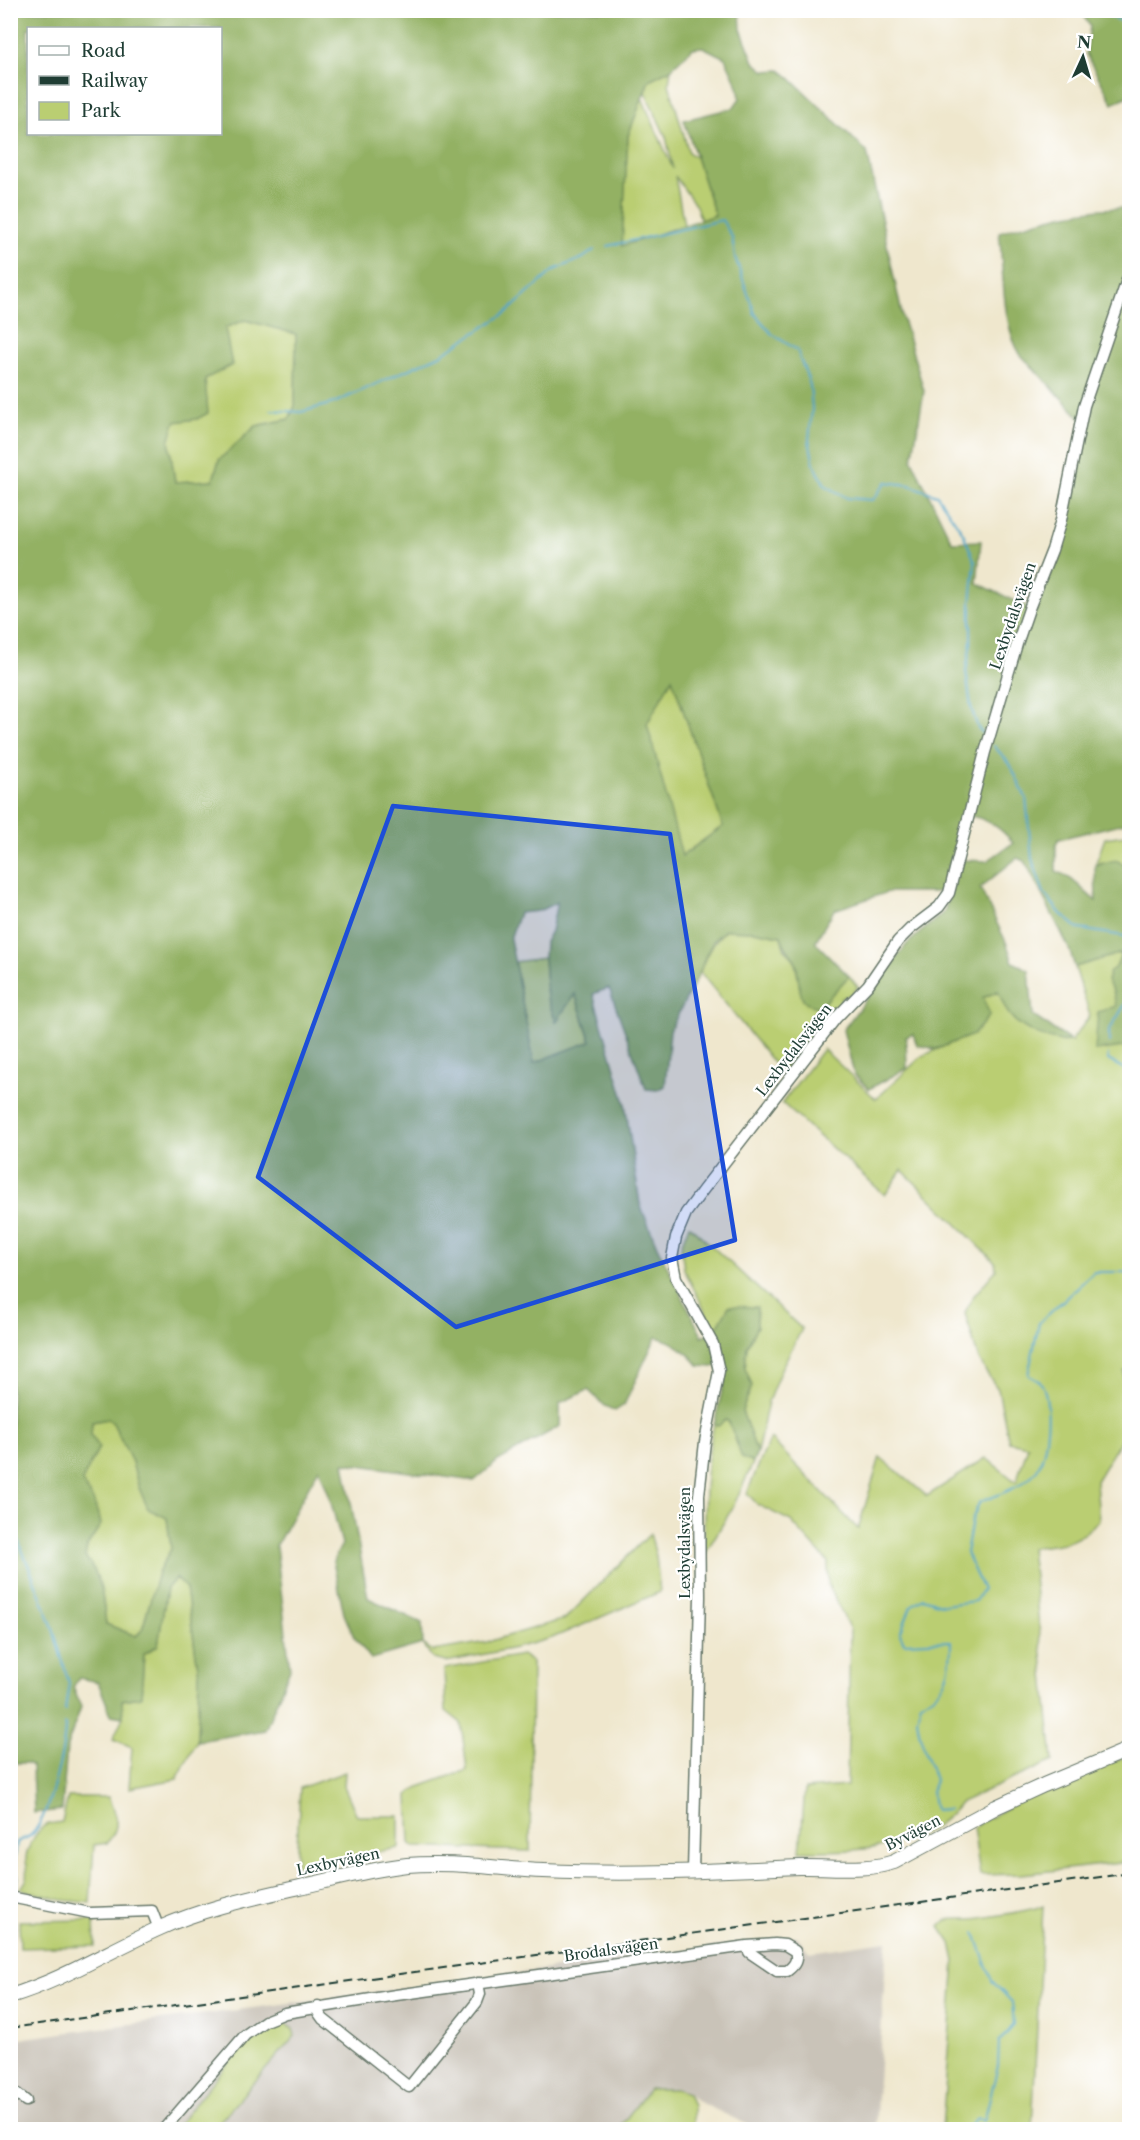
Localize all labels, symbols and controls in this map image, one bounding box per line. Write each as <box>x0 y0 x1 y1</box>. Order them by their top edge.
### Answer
legend <box>27 27 222 135</box>
north arrow <box>1053 27 1113 87</box>
text: N <box>1076 32 1092 53</box>
text: Road <box>81 40 126 62</box>
text: Railway <box>81 70 149 92</box>
text: Park <box>81 100 122 122</box>
street label: Lexbydalsvägen <box>985 559 1040 672</box>
street label: Lexbydalsvägen <box>752 999 836 1100</box>
street label: Lexbydalsvägen <box>675 1486 694 1599</box>
street label: Byvägen <box>882 1810 944 1855</box>
street label: Lexbyvägen <box>295 1843 382 1880</box>
street label: Brodalsvägen <box>563 1933 660 1966</box>

